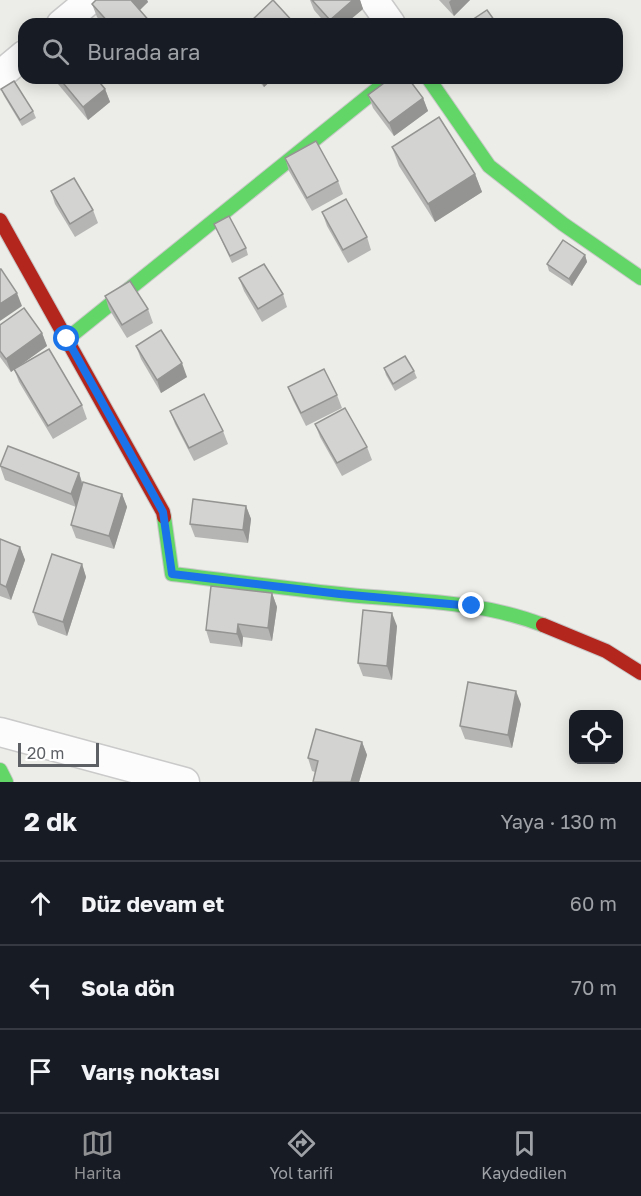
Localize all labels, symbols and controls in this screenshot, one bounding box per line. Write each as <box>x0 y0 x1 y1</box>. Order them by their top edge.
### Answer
search box <box>18 18 623 84</box>
icon: search <box>39 35 72 68</box>
text: Burada ara <box>87 38 201 65</box>
route start <box>53 325 79 351</box>
route end <box>458 592 484 618</box>
map controls <box>569 710 623 764</box>
button: locate <box>569 710 623 764</box>
scale bar <box>18 740 99 768</box>
text: 20 m <box>27 743 64 763</box>
text: 2 dk <box>24 806 77 837</box>
text: Yaya · 130 m <box>501 809 617 833</box>
icon: ahead <box>24 887 57 920</box>
text: Düz devam et <box>81 890 224 917</box>
text: 60 m <box>570 891 617 915</box>
icon: left <box>24 971 57 1004</box>
text: Sola dön <box>81 974 175 1001</box>
text: 70 m <box>571 975 617 999</box>
icon: arrive <box>24 1055 57 1088</box>
text: Varış noktası <box>81 1058 220 1085</box>
tab: Harita <box>74 1127 121 1183</box>
tab: Yol tarifi <box>269 1127 333 1183</box>
tab: Kaydedilen <box>481 1127 567 1183</box>

